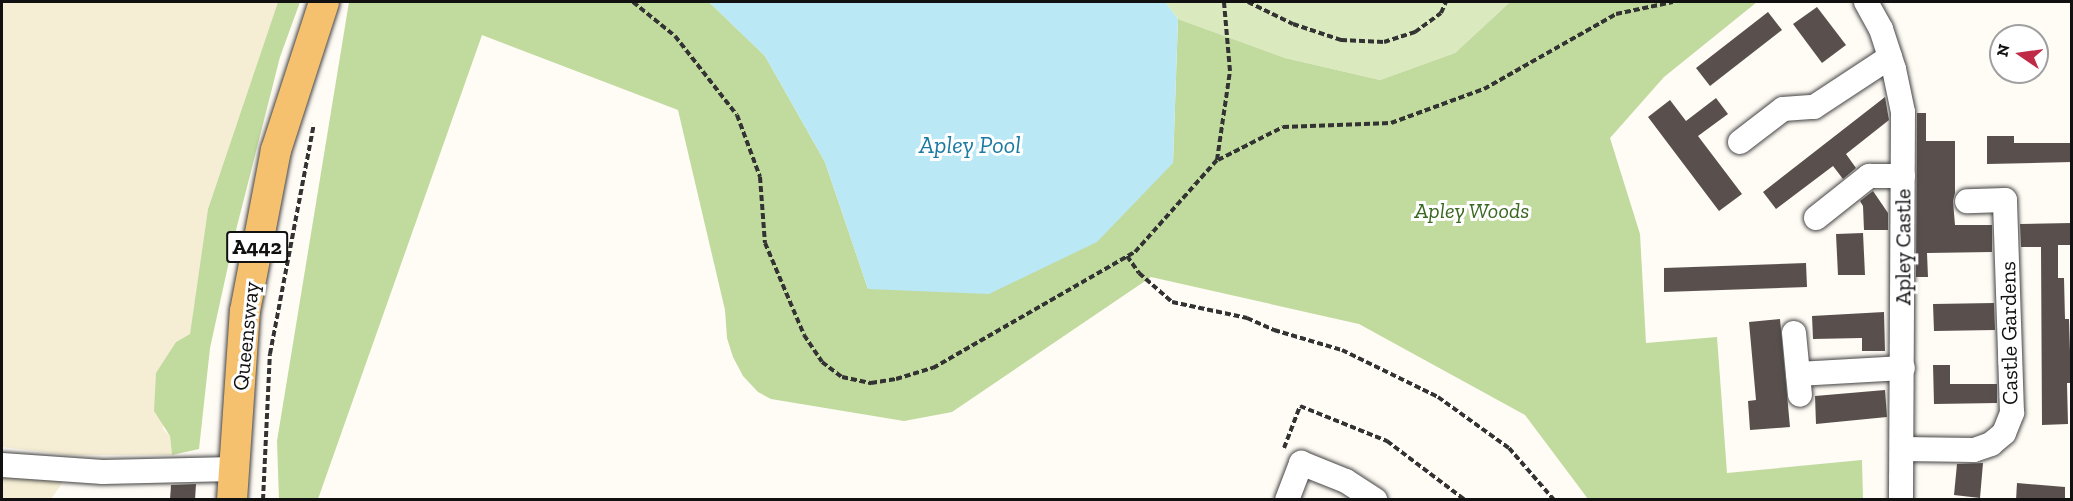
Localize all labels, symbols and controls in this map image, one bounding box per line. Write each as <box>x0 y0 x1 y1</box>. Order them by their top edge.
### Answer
north arrow <box>1989 24 2049 84</box>
text: N <box>1992 42 2014 58</box>
water label: Apley Pool <box>919 131 1021 159</box>
street label: Apley Castle <box>1890 188 1916 306</box>
park label: Apley Woods <box>1414 198 1530 224</box>
road number: A442 <box>226 229 288 265</box>
street label: Castle Gardens <box>1995 261 2023 405</box>
street label: Queensway <box>227 280 265 392</box>

